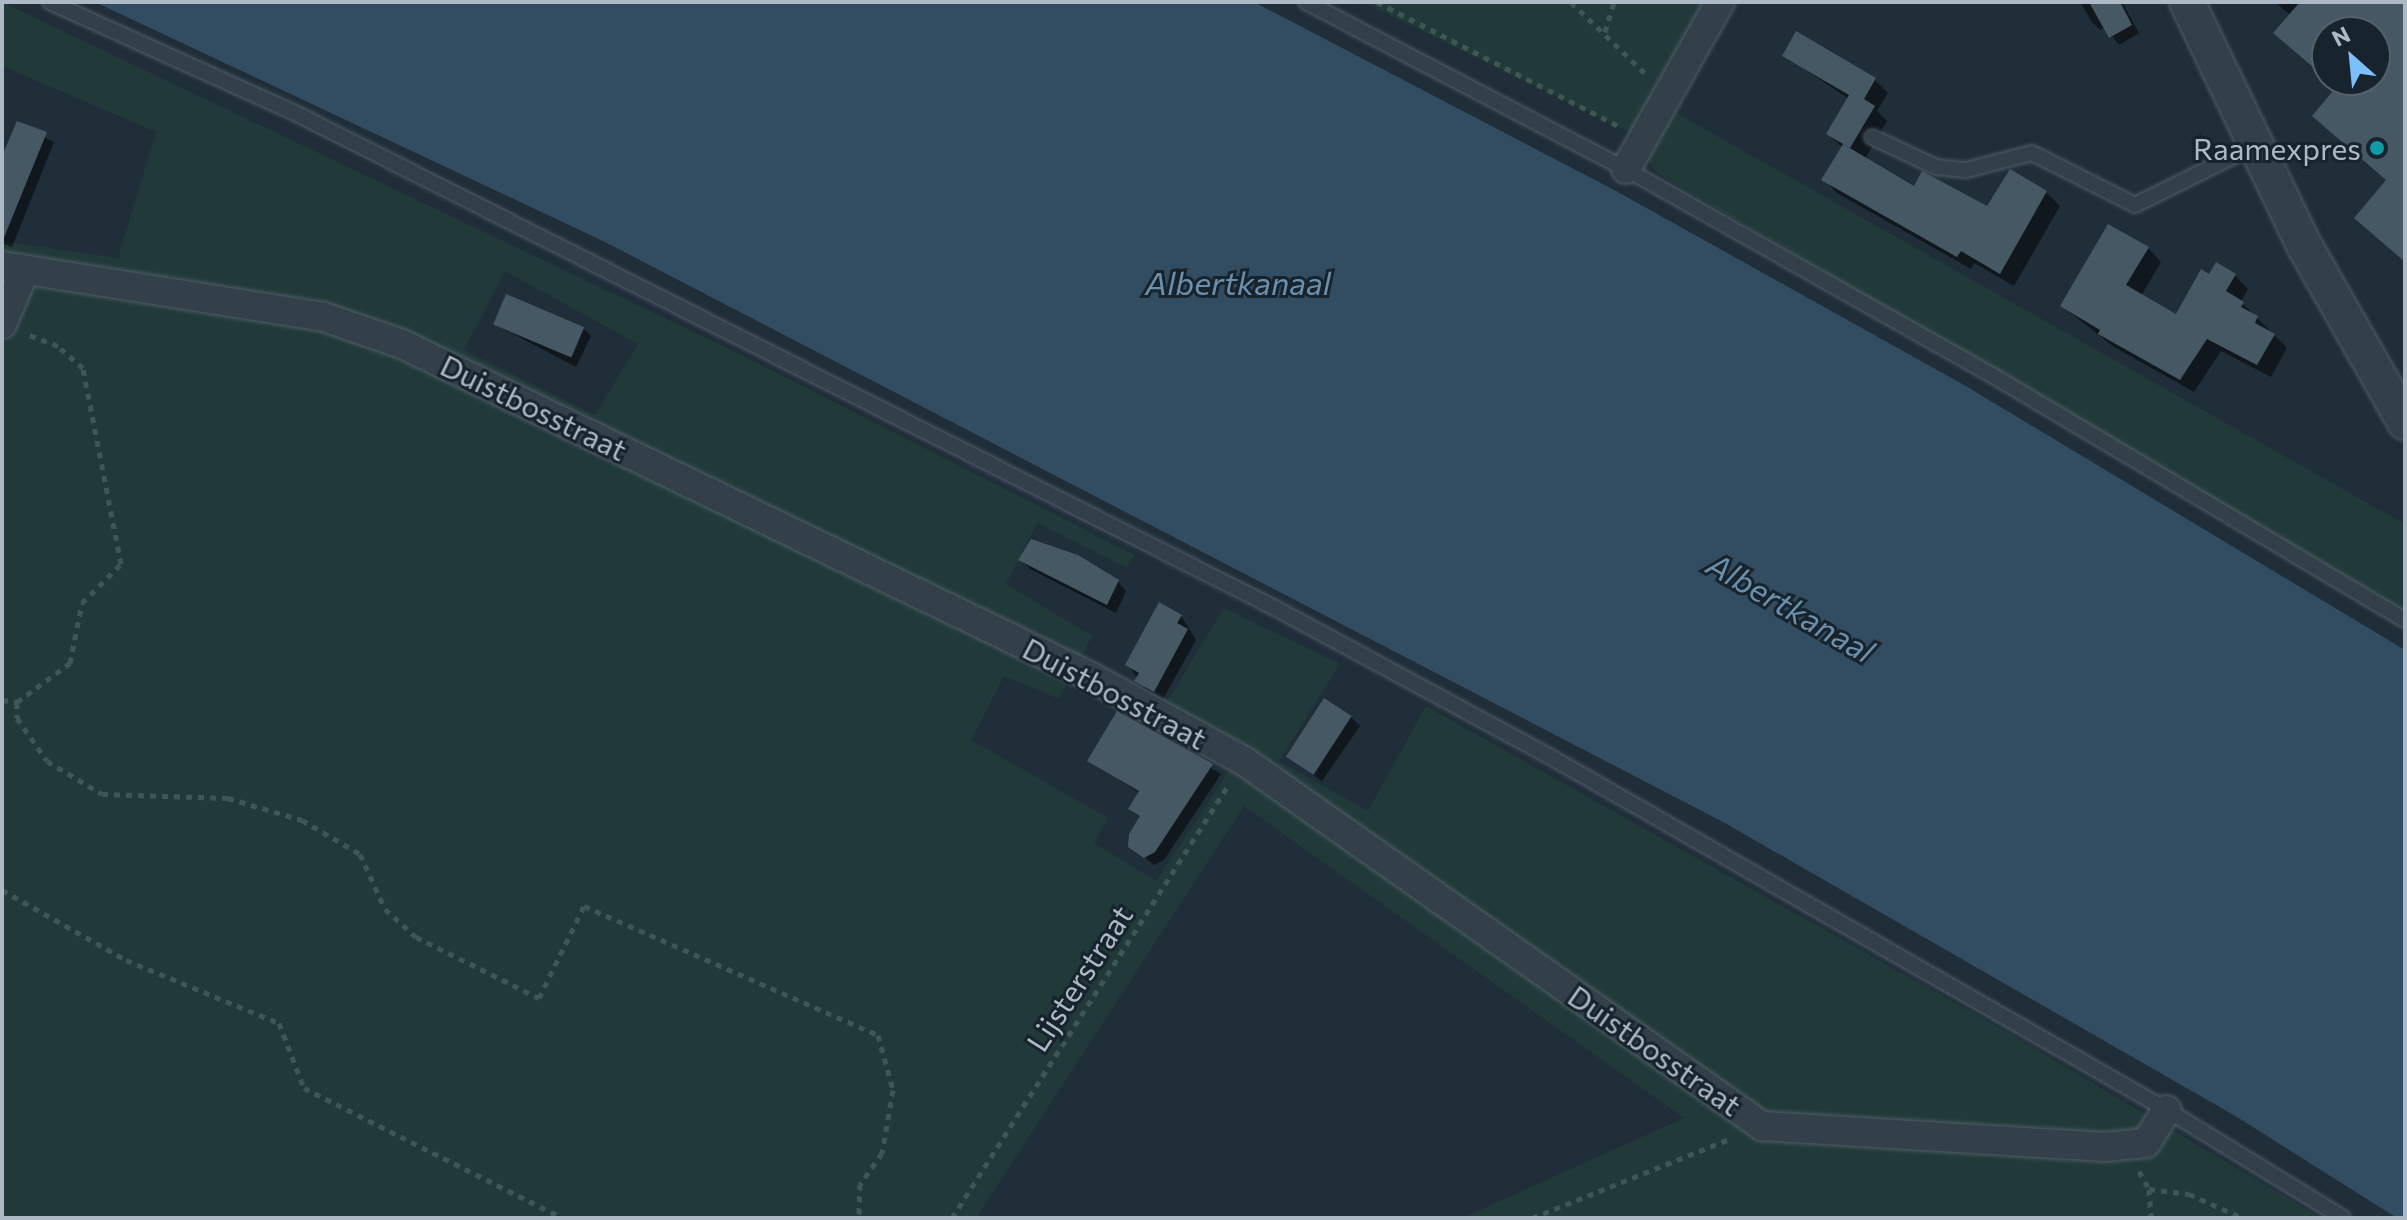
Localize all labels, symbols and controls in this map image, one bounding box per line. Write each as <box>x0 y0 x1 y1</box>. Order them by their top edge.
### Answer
north arrow <box>2311 16 2391 96</box>
text: N <box>2327 20 2354 52</box>
place label: Raamexpres <box>2193 130 2361 166</box>
marker: Raamexpres <box>2368 139 2386 157</box>
water label: Albertkanaal <box>1145 263 1331 301</box>
street label: Duistbosstraat <box>435 346 633 468</box>
water label: Albertkanaal <box>1701 544 1881 670</box>
street label: Duistbosstraat <box>1017 630 1213 756</box>
street label: Lijsterstraat <box>1019 898 1139 1058</box>
street label: Duistbosstraat <box>1562 977 1748 1123</box>

